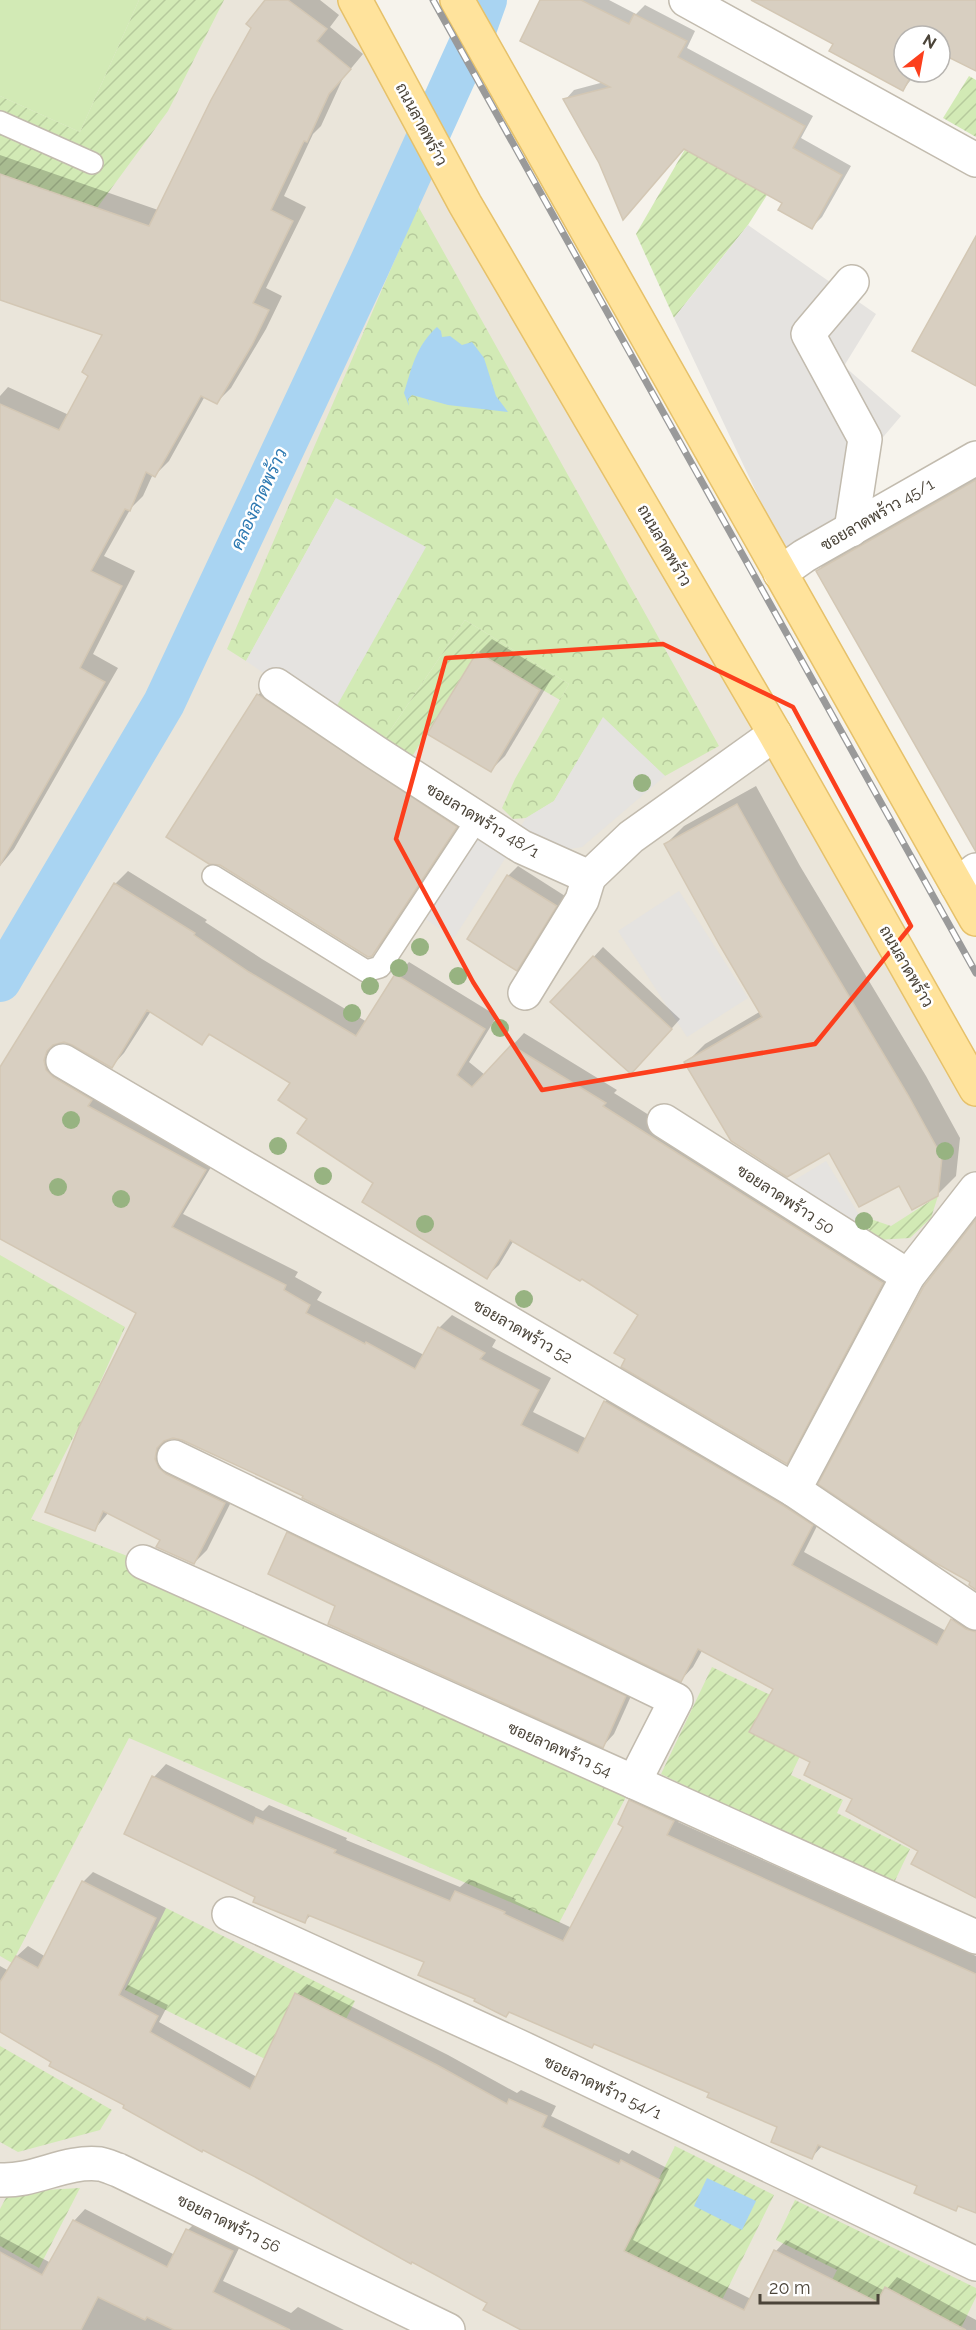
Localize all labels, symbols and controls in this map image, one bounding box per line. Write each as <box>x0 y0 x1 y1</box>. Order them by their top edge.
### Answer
north arrow <box>892 24 952 84</box>
text: N <box>919 30 940 53</box>
street label: ถนนลาดพร้าว <box>392 79 452 169</box>
water label: คลองลาดพร้าว <box>225 444 291 553</box>
street label: ซอยลาดพร้าว 45/1 <box>817 473 937 555</box>
street label: ถนนลาดพร้าว <box>633 500 697 590</box>
street label: ซอยลาดพร้าว 48/1 <box>423 778 543 862</box>
street label: ถนนลาดพร้าว <box>875 921 939 1011</box>
street label: ซอยลาดพร้าว 50 <box>733 1160 839 1238</box>
street label: ซอยลาดพร้าว 52 <box>470 1295 576 1367</box>
street label: ซอยลาดพร้าว 54 <box>505 1717 615 1781</box>
street label: ซอยลาดพร้าว 54/1 <box>541 2051 665 2123</box>
street label: ซอยลาดพร้าว 56 <box>174 2189 284 2257</box>
scale bar <box>760 2267 878 2305</box>
text: 20 m <box>769 2277 811 2298</box>

